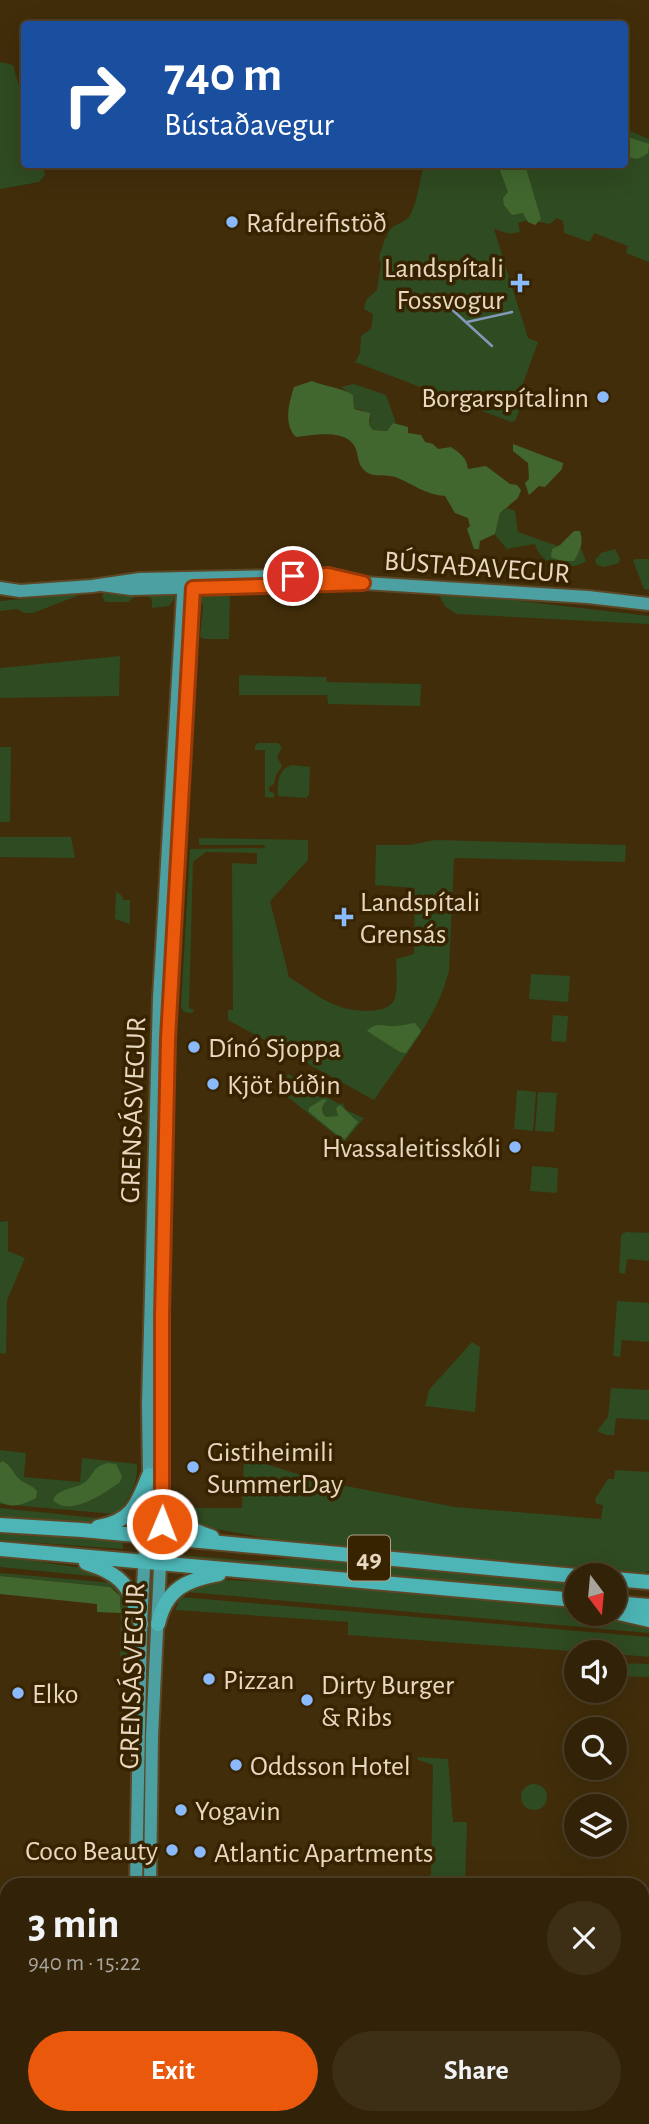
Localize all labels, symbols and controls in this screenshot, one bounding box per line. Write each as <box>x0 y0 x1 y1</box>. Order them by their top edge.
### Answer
icon: right <box>49 49 140 140</box>
text: 740 m <box>164 51 282 100</box>
text: Bústaðavegur <box>164 109 334 141</box>
place label: Rafdreifistöð <box>246 210 387 238</box>
marker: Rafdreifistöð <box>224 214 240 230</box>
place label: Landspítali Fossvogur <box>384 255 504 315</box>
marker: Landspítali Fossvogur <box>510 273 530 293</box>
place label: Borgarspítalinn <box>421 385 589 413</box>
marker: Borgarspítalinn <box>595 389 611 405</box>
street label: BÚSTAÐAVEGUR <box>383 545 571 588</box>
pin <box>263 546 323 606</box>
icon: arrive <box>274 557 312 595</box>
place label: Landspítali Grensás <box>360 889 480 949</box>
marker: Landspítali Grensás <box>334 907 354 927</box>
street label: GRENSÁSVEGUR <box>114 1016 151 1204</box>
place label: Dínó Sjoppa <box>208 1035 341 1063</box>
marker: Dínó Sjoppa <box>186 1039 202 1055</box>
place label: Kjöt búðin <box>227 1072 341 1100</box>
marker: Kjöt búðin <box>205 1076 221 1092</box>
place label: Hvassaleitisskóli <box>322 1135 501 1163</box>
marker: Hvassaleitisskóli <box>507 1139 523 1155</box>
place label: Gistiheimili SummerDay <box>207 1439 343 1499</box>
marker: Gistiheimili SummerDay <box>185 1459 201 1475</box>
position arrow <box>125 1487 199 1561</box>
road number: 49 <box>348 1536 390 1581</box>
north arrow <box>564 1563 626 1626</box>
map controls <box>564 1563 627 1857</box>
street label: GRENSÁSVEGUR <box>113 1582 150 1770</box>
button: sound <box>564 1640 627 1703</box>
place label: Pizzan <box>223 1667 295 1695</box>
marker: Pizzan <box>201 1671 217 1687</box>
place label: Dirty Burger & Ribs <box>321 1672 454 1732</box>
place label: Elko <box>32 1681 78 1709</box>
marker: Elko <box>10 1685 26 1701</box>
marker: Dirty Burger & Ribs <box>299 1692 315 1708</box>
button: search <box>564 1717 627 1780</box>
place label: Oddsson Hotel <box>250 1753 411 1781</box>
marker: Oddsson Hotel <box>228 1757 244 1773</box>
button: layers <box>564 1794 627 1857</box>
place label: Yogavin <box>195 1798 281 1826</box>
marker: Yogavin <box>173 1802 189 1818</box>
place label: Coco Beauty <box>25 1838 158 1866</box>
place label: Atlantic Apartments <box>214 1840 433 1868</box>
marker: Coco Beauty <box>164 1842 180 1858</box>
marker: Atlantic Apartments <box>192 1844 208 1860</box>
button: close <box>547 1901 621 1975</box>
text: 3 min <box>28 1903 120 1945</box>
text: 940 m · 15:22 <box>28 1952 141 1975</box>
button: Exit <box>28 2031 318 2111</box>
button: Share <box>332 2031 621 2111</box>

